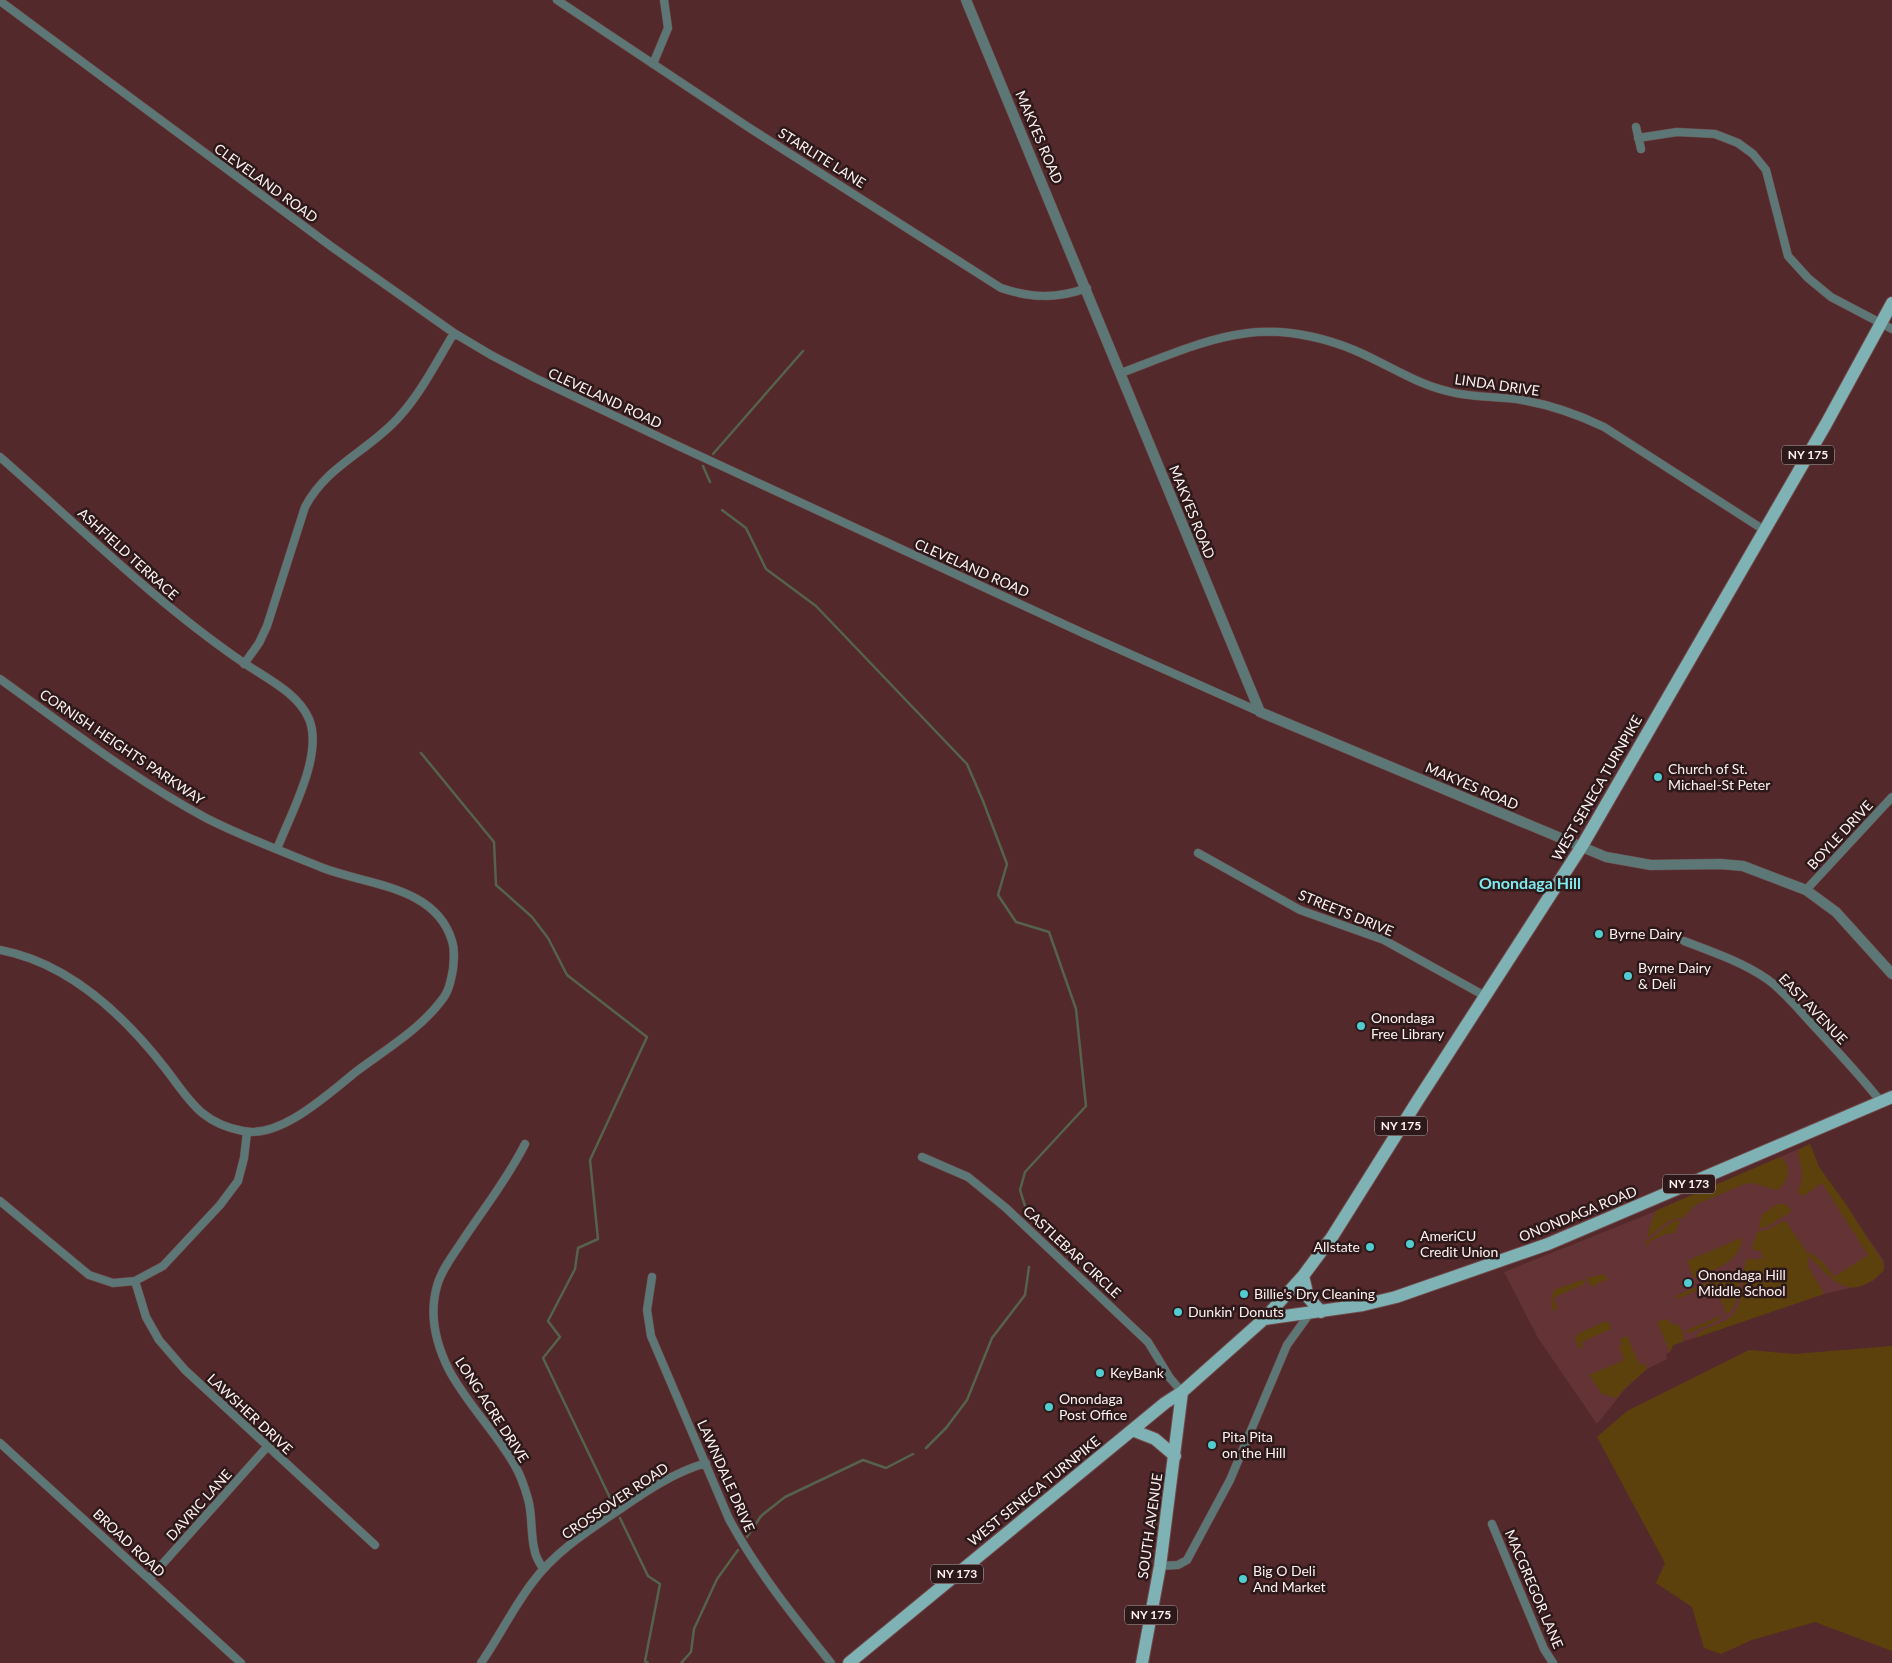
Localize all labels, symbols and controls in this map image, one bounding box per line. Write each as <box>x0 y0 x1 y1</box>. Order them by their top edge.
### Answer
street label: MAKYES ROAD <box>1012 88 1067 186</box>
street label: STARLITE LANE <box>776 124 869 191</box>
street label: CLEVELAND ROAD <box>211 139 321 226</box>
street label: CLEVELAND ROAD <box>546 364 665 431</box>
street label: LINDA DRIVE <box>1453 370 1541 399</box>
road number: NY 175 <box>1782 446 1834 464</box>
street label: MAKYES ROAD <box>1166 463 1219 561</box>
street label: ASHFIELD TERRACE <box>75 504 182 603</box>
street label: CLEVELAND ROAD <box>912 535 1032 600</box>
street label: CORNISH HEIGHTS PARKWAY <box>37 685 208 808</box>
street label: WEST SENECA TURNPIKE <box>1548 712 1645 863</box>
street label: MAKYES ROAD <box>1423 758 1521 813</box>
place label: Church of St. Michael-St Peter <box>1668 760 1770 793</box>
marker: Church of St. Michael-St Peter <box>1652 771 1664 783</box>
street label: BOYLE DRIVE <box>1803 797 1876 873</box>
district label: Onondaga Hill <box>1479 873 1581 892</box>
street label: STREETS DRIVE <box>1296 886 1396 939</box>
place label: Byrne Dairy <box>1609 925 1683 942</box>
marker: Byrne Dairy <box>1593 928 1605 940</box>
place label: Byrne Dairy & Deli <box>1638 959 1712 992</box>
marker: Byrne Dairy & Deli <box>1622 970 1634 982</box>
street label: EAST AVENUE <box>1775 970 1851 1047</box>
place label: Onondaga Free Library <box>1371 1009 1445 1042</box>
marker: Onondaga Free Library <box>1355 1020 1367 1032</box>
road number: NY 175 <box>1375 1116 1427 1136</box>
road number: NY 173 <box>1663 1174 1715 1194</box>
street label: ONONDAGA ROAD <box>1516 1182 1639 1245</box>
street label: CASTLEBAR CIRCLE <box>1020 1202 1125 1301</box>
place label: AmeriCU Credit Union <box>1420 1227 1498 1260</box>
place label: Allstate <box>1314 1238 1360 1255</box>
marker: AmeriCU Credit Union <box>1404 1238 1416 1250</box>
marker: Allstate <box>1364 1241 1376 1253</box>
place label: Onondaga Hill Middle School <box>1698 1266 1786 1299</box>
marker: Onondaga Hill Middle School <box>1682 1277 1694 1289</box>
place label: Billie's Dry Cleaning <box>1254 1285 1375 1302</box>
marker: Billie's Dry Cleaning <box>1238 1288 1250 1300</box>
place label: Dunkin' Donuts <box>1188 1303 1284 1320</box>
marker: Dunkin' Donuts <box>1172 1306 1184 1318</box>
street label: LONG ACRE DRIVE <box>452 1354 533 1465</box>
place label: KeyBank <box>1110 1364 1165 1381</box>
marker: KeyBank <box>1094 1367 1106 1379</box>
street label: LAWSHER DRIVE <box>204 1370 296 1457</box>
place label: Onondaga Post Office <box>1059 1390 1127 1423</box>
marker: Onondaga Post Office <box>1043 1401 1055 1413</box>
street label: LAWNDALE DRIVE <box>694 1417 759 1534</box>
place label: Pita Pita on the Hill <box>1222 1428 1286 1461</box>
street label: WEST SENECA TURNPIKE <box>964 1432 1103 1549</box>
marker: Pita Pita on the Hill <box>1206 1439 1218 1451</box>
street label: CROSSOVER ROAD <box>558 1459 671 1543</box>
street label: DAVRIC LANE <box>162 1466 235 1544</box>
street label: SOUTH AVENUE <box>1134 1472 1165 1580</box>
street label: BROAD ROAD <box>90 1505 169 1580</box>
street label: MACGREGOR LANE <box>1502 1527 1567 1651</box>
place label: Big O Deli And Market <box>1253 1562 1326 1595</box>
road number: NY 173 <box>931 1565 983 1584</box>
marker: Big O Deli And Market <box>1237 1573 1249 1585</box>
road number: NY 175 <box>1125 1606 1177 1624</box>

